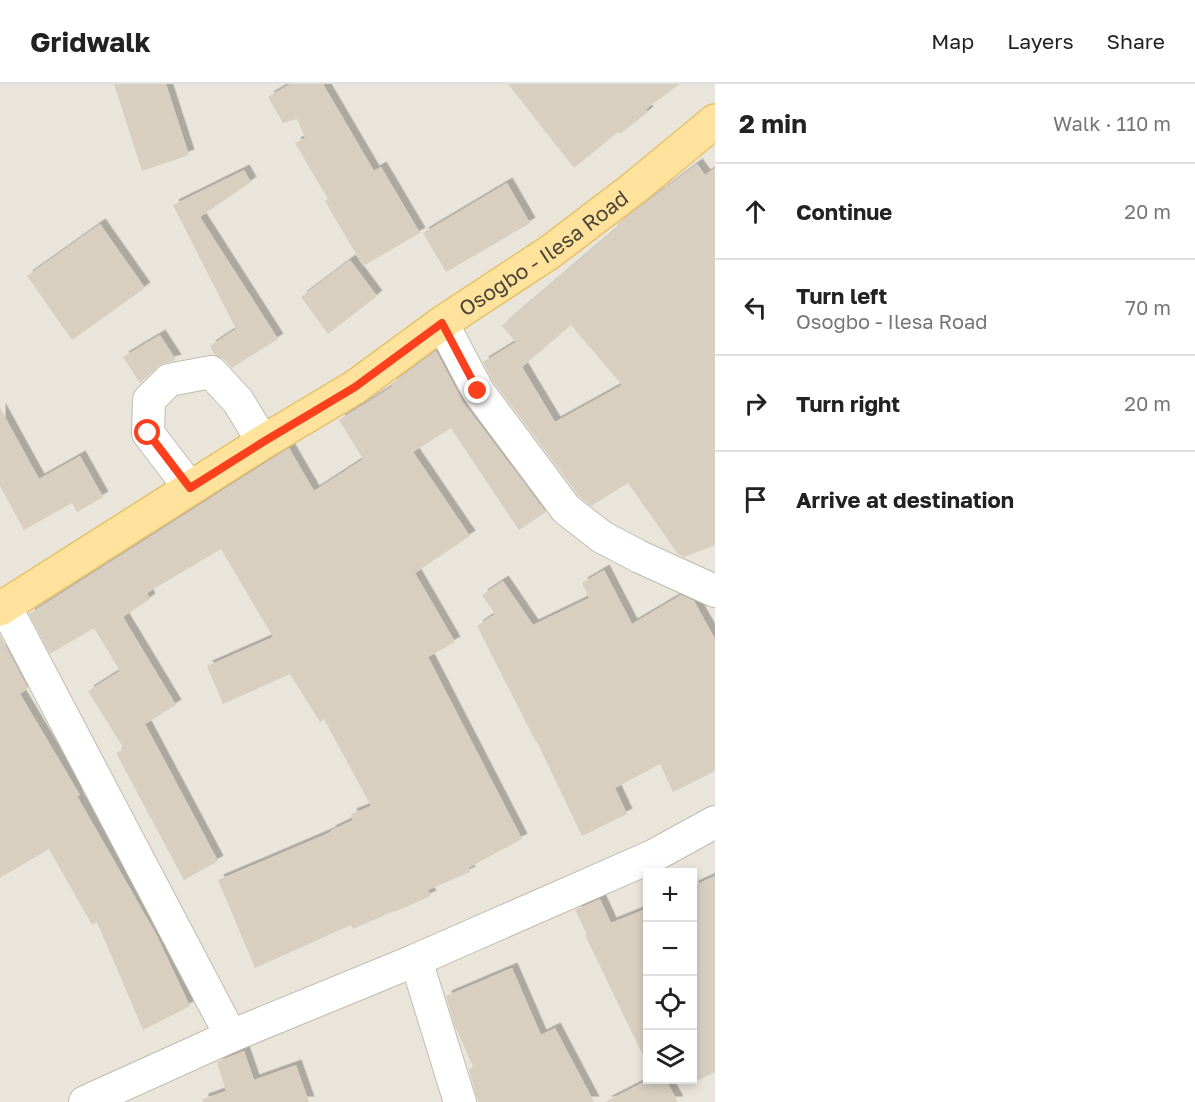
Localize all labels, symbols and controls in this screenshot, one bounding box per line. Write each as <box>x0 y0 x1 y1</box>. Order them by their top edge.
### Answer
text: Gridwalk <box>30 25 151 58</box>
text: Map <box>931 28 974 54</box>
text: Layers <box>1007 28 1074 54</box>
text: Share <box>1107 28 1165 54</box>
text: 2 min <box>739 108 807 139</box>
text: Walk · 110 m <box>1053 111 1171 135</box>
street label: Osogbo - Ilesa Road <box>454 184 633 321</box>
icon: ahead <box>739 195 772 228</box>
text: Continue <box>796 198 892 225</box>
text: 20 m <box>1124 199 1171 223</box>
text: Turn left <box>796 282 887 309</box>
icon: left <box>739 291 772 324</box>
text: 70 m <box>1125 295 1171 319</box>
text: Osogbo - Ilesa Road <box>796 309 988 333</box>
route end <box>464 377 490 403</box>
icon: right <box>739 387 772 420</box>
text: Turn right <box>796 390 900 417</box>
text: 20 m <box>1124 391 1171 415</box>
route start <box>134 419 160 445</box>
icon: arrive <box>739 483 772 516</box>
text: Arrive at destination <box>796 486 1014 513</box>
map controls <box>643 868 697 1084</box>
button: + <box>643 868 697 922</box>
button: − <box>643 922 697 976</box>
button: locate <box>643 976 697 1030</box>
button: layers <box>643 1030 697 1084</box>

